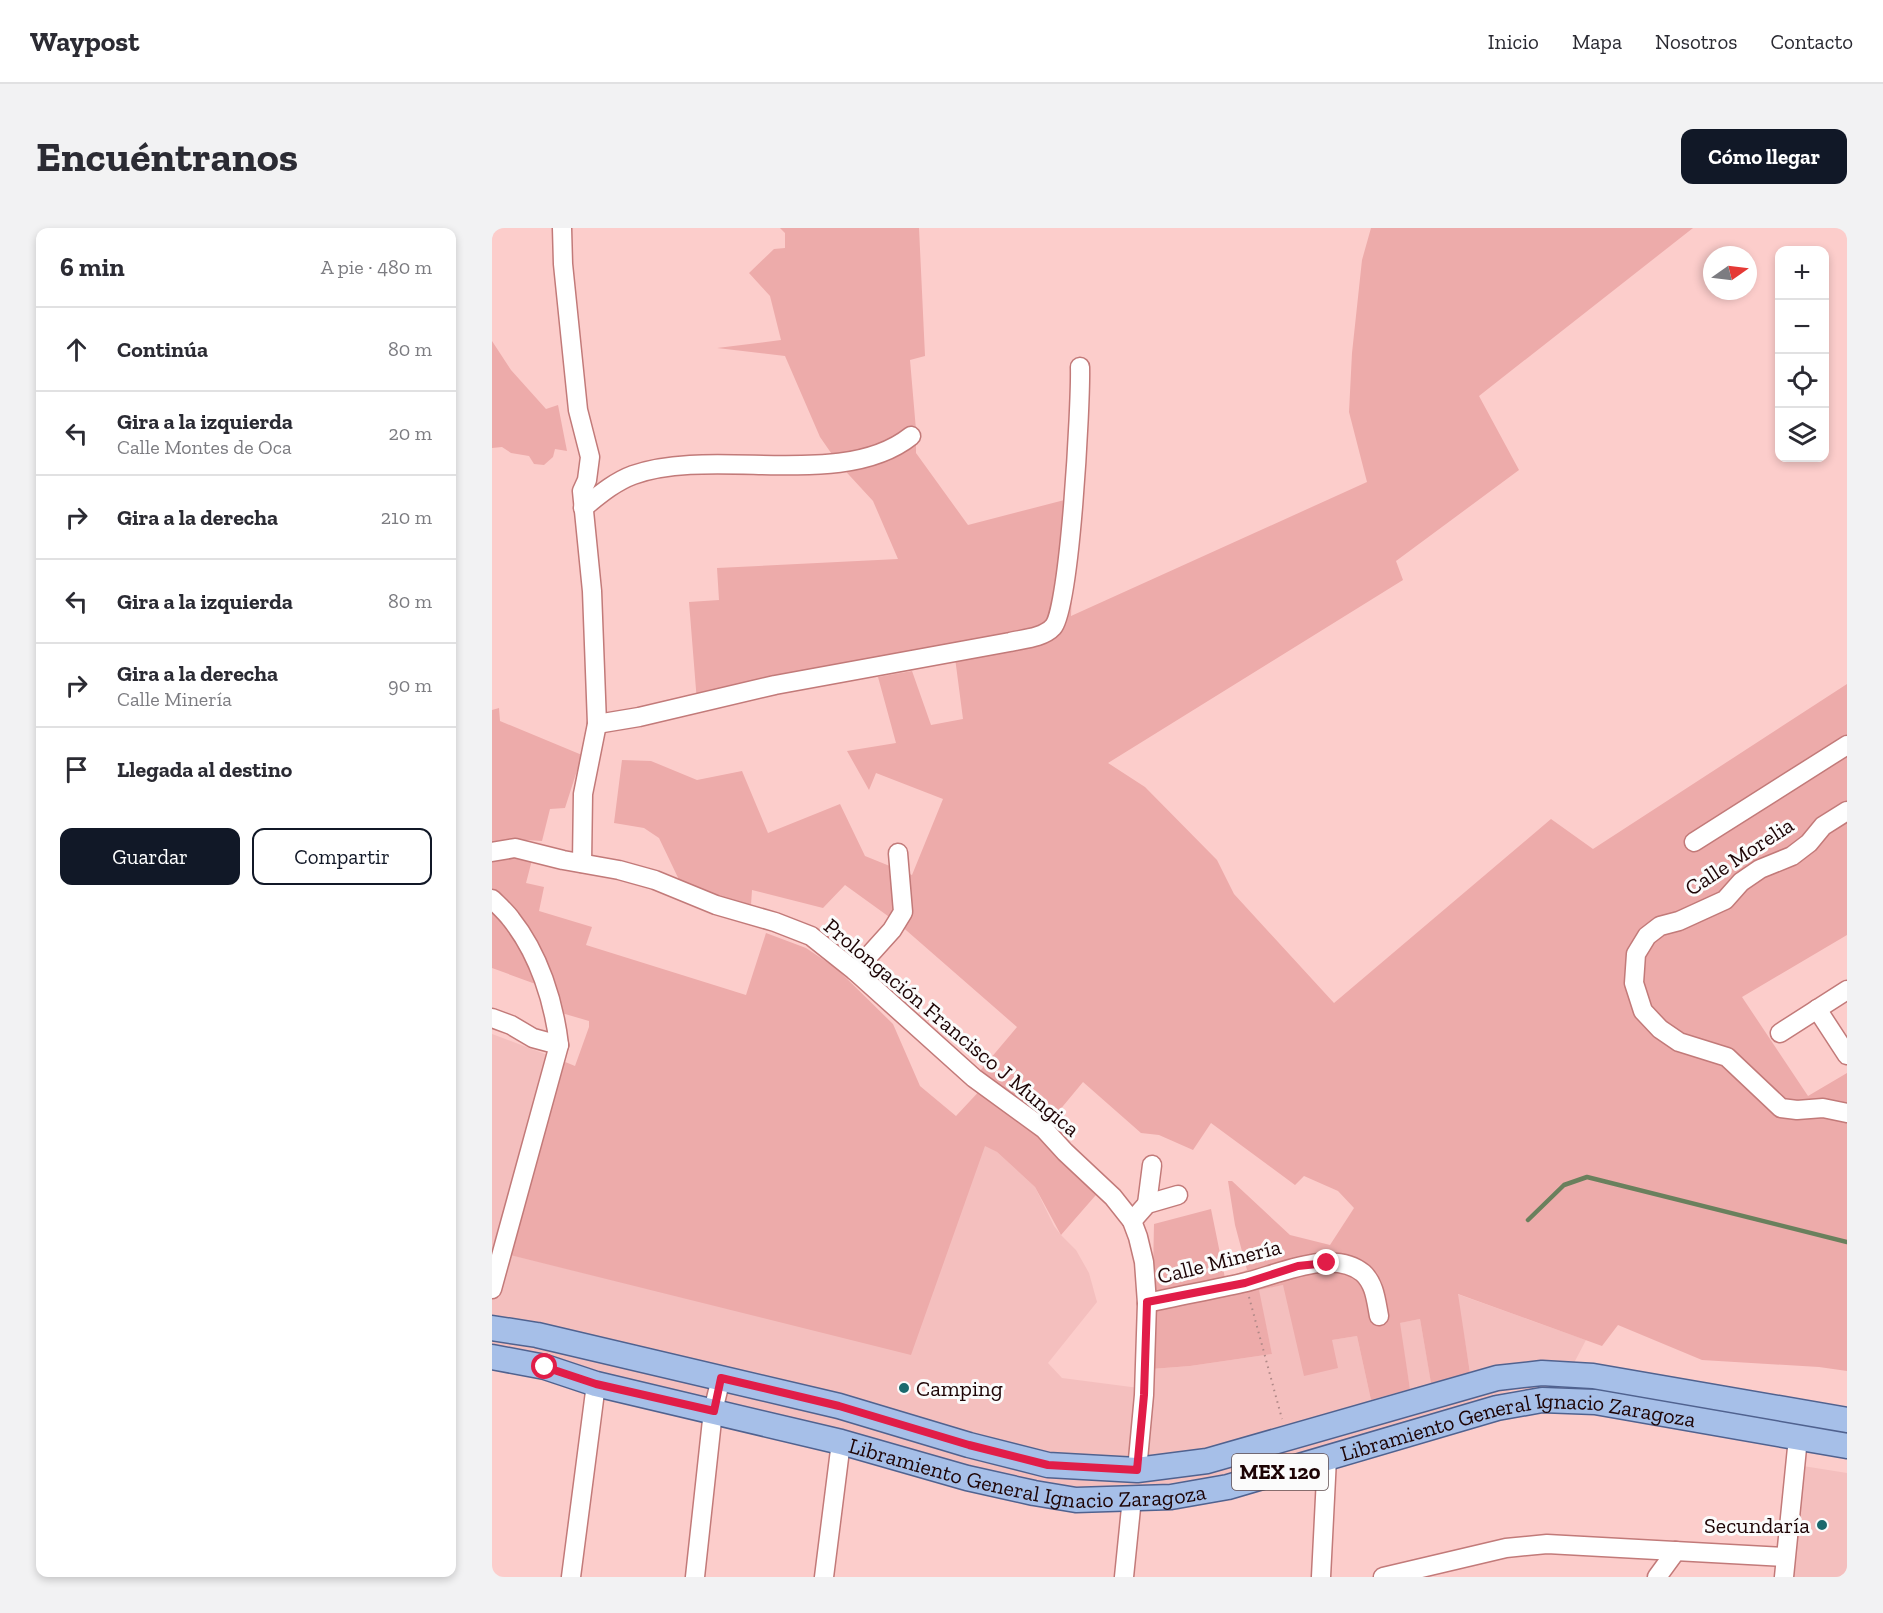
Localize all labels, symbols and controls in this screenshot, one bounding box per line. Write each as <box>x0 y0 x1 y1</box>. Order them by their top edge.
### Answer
text: Waypost <box>30 25 139 58</box>
text: Inicio <box>1488 29 1539 54</box>
text: Mapa <box>1572 29 1622 54</box>
text: Nosotros <box>1655 29 1737 54</box>
text: Contacto <box>1770 29 1853 54</box>
button: Cómo llegar <box>1681 129 1847 184</box>
text: Encuéntranos <box>36 131 298 182</box>
north arrow <box>1703 246 1757 300</box>
map controls <box>1775 246 1829 462</box>
button: + <box>1775 246 1829 300</box>
text: 6 min <box>60 251 125 283</box>
text: A pie · 480 m <box>321 255 432 279</box>
button: − <box>1775 300 1829 354</box>
icon: ahead <box>60 333 93 366</box>
text: Continúa <box>117 336 208 363</box>
text: 80 m <box>388 337 432 361</box>
button: locate <box>1775 354 1829 408</box>
text: Gira a la izquierda <box>117 408 293 435</box>
button: layers <box>1775 408 1829 462</box>
icon: left <box>60 417 93 450</box>
text: 20 m <box>388 421 432 445</box>
text: Calle Montes de Oca <box>117 435 292 459</box>
icon: right <box>60 501 93 534</box>
text: Gira a la derecha <box>117 504 278 531</box>
text: 210 m <box>381 505 432 529</box>
icon: left <box>60 585 93 618</box>
text: Gira a la izquierda <box>117 588 293 615</box>
text: 80 m <box>388 589 432 613</box>
text: Gira a la derecha <box>117 660 278 687</box>
icon: right <box>60 669 93 702</box>
text: 90 m <box>388 673 432 697</box>
text: Calle Minería <box>117 687 232 711</box>
icon: arrive <box>60 753 93 786</box>
text: Llegada al destino <box>117 756 292 783</box>
street label: Calle Morelia <box>1680 811 1799 902</box>
button: Guardar <box>60 828 240 885</box>
button: Compartir <box>252 828 432 885</box>
street label: Prolongación Francisco J Mungica <box>818 912 1085 1143</box>
street label: Calle Minería <box>1155 1233 1284 1290</box>
route end <box>1313 1249 1339 1275</box>
route start <box>531 1353 557 1379</box>
place label: Camping <box>916 1375 1003 1402</box>
marker: Camping <box>897 1381 911 1395</box>
street label: Libramiento General Ignacio Zaragoza <box>1337 1387 1698 1467</box>
street label: Libramiento General Ignacio Zaragoza <box>846 1432 1208 1514</box>
road number: MEX 120 <box>1232 1454 1328 1490</box>
place label: Secundaría <box>1704 1512 1810 1539</box>
marker: Secundaría <box>1815 1518 1829 1532</box>

